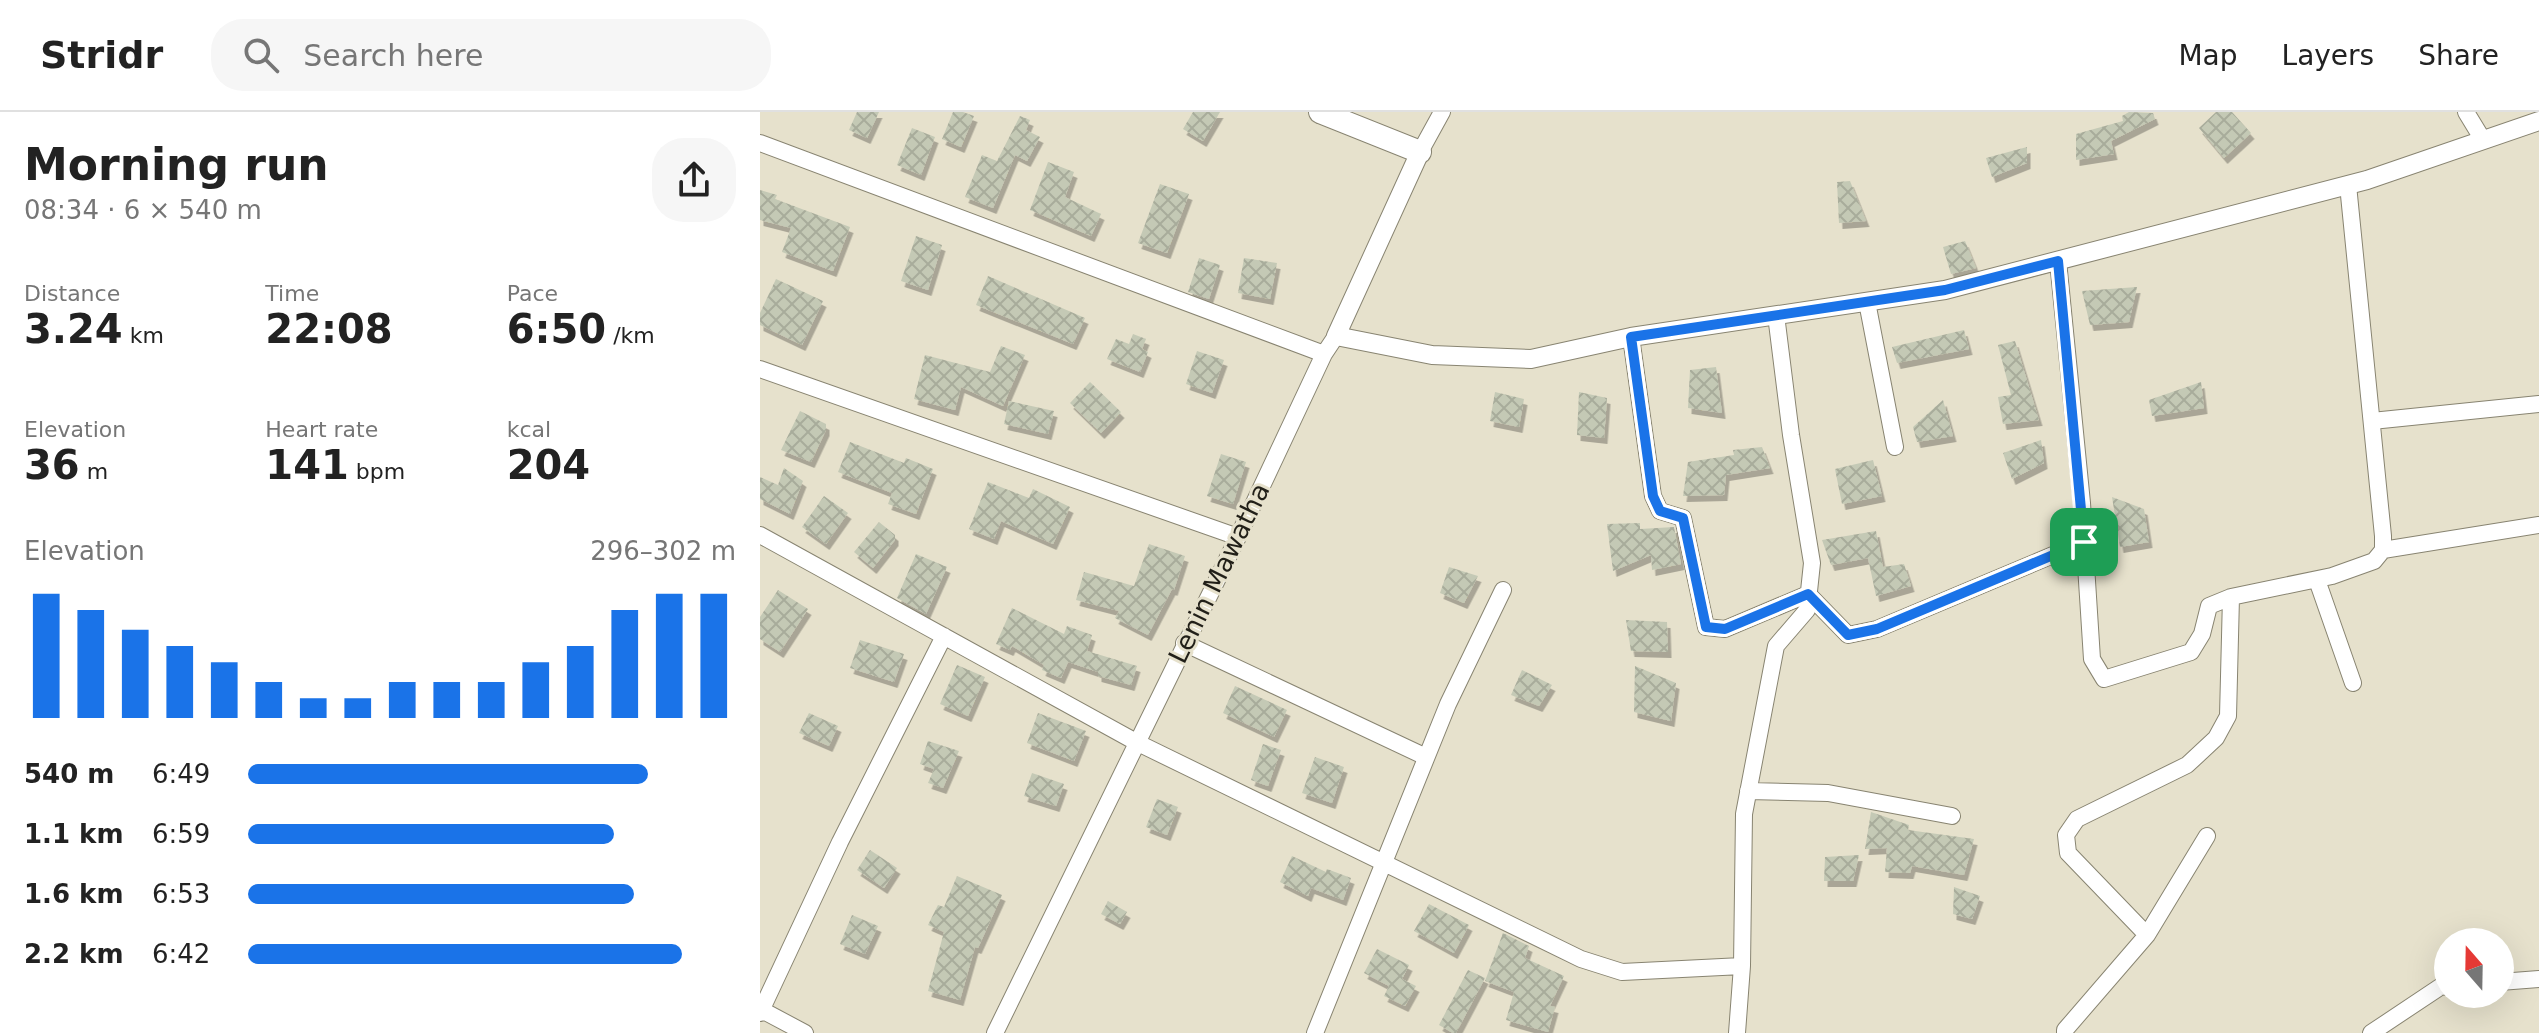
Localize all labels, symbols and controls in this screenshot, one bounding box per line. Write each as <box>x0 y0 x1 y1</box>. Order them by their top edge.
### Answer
search box <box>211 19 771 91</box>
text: Stridr <box>40 33 163 77</box>
icon: search <box>239 33 283 77</box>
text: Search here <box>303 38 483 73</box>
text: Map <box>2178 39 2238 72</box>
text: Layers <box>2282 39 2374 72</box>
text: Share <box>2418 39 2499 72</box>
button: share <box>652 138 736 222</box>
text: Morning run <box>24 139 329 190</box>
text: 08:34 · 6 × 540 m <box>24 195 262 225</box>
text: Distance <box>24 281 120 306</box>
text: Time <box>265 281 319 306</box>
text: Pace <box>507 281 558 306</box>
text: 3.24 <box>24 306 123 352</box>
text: 22:08 <box>265 306 393 352</box>
text: 6:50 <box>507 306 606 352</box>
text: km <box>123 323 164 348</box>
text: /km <box>606 323 655 348</box>
text: Elevation <box>24 417 126 442</box>
text: Heart rate <box>265 417 378 442</box>
text: kcal <box>507 417 551 442</box>
text: 36 <box>24 442 80 488</box>
text: 141 <box>265 442 349 488</box>
text: 204 <box>507 442 590 488</box>
text: m <box>80 459 108 484</box>
text: bpm <box>349 459 405 484</box>
street label: Lenin Mawatha <box>1162 478 1276 668</box>
pin <box>2050 508 2118 576</box>
icon: arrive <box>2062 520 2106 564</box>
text: Elevation <box>24 536 145 566</box>
text: 296–302 m <box>590 536 736 566</box>
text: 540 m <box>24 759 114 789</box>
text: 6:49 <box>152 759 210 789</box>
text: 1.1 km <box>24 819 124 849</box>
text: 6:59 <box>152 819 210 849</box>
text: 1.6 km <box>24 879 124 909</box>
text: 6:53 <box>152 879 210 909</box>
north arrow <box>2434 928 2514 1008</box>
map controls <box>2434 928 2514 1008</box>
text: 2.2 km <box>24 939 124 969</box>
text: 6:42 <box>152 939 210 969</box>

